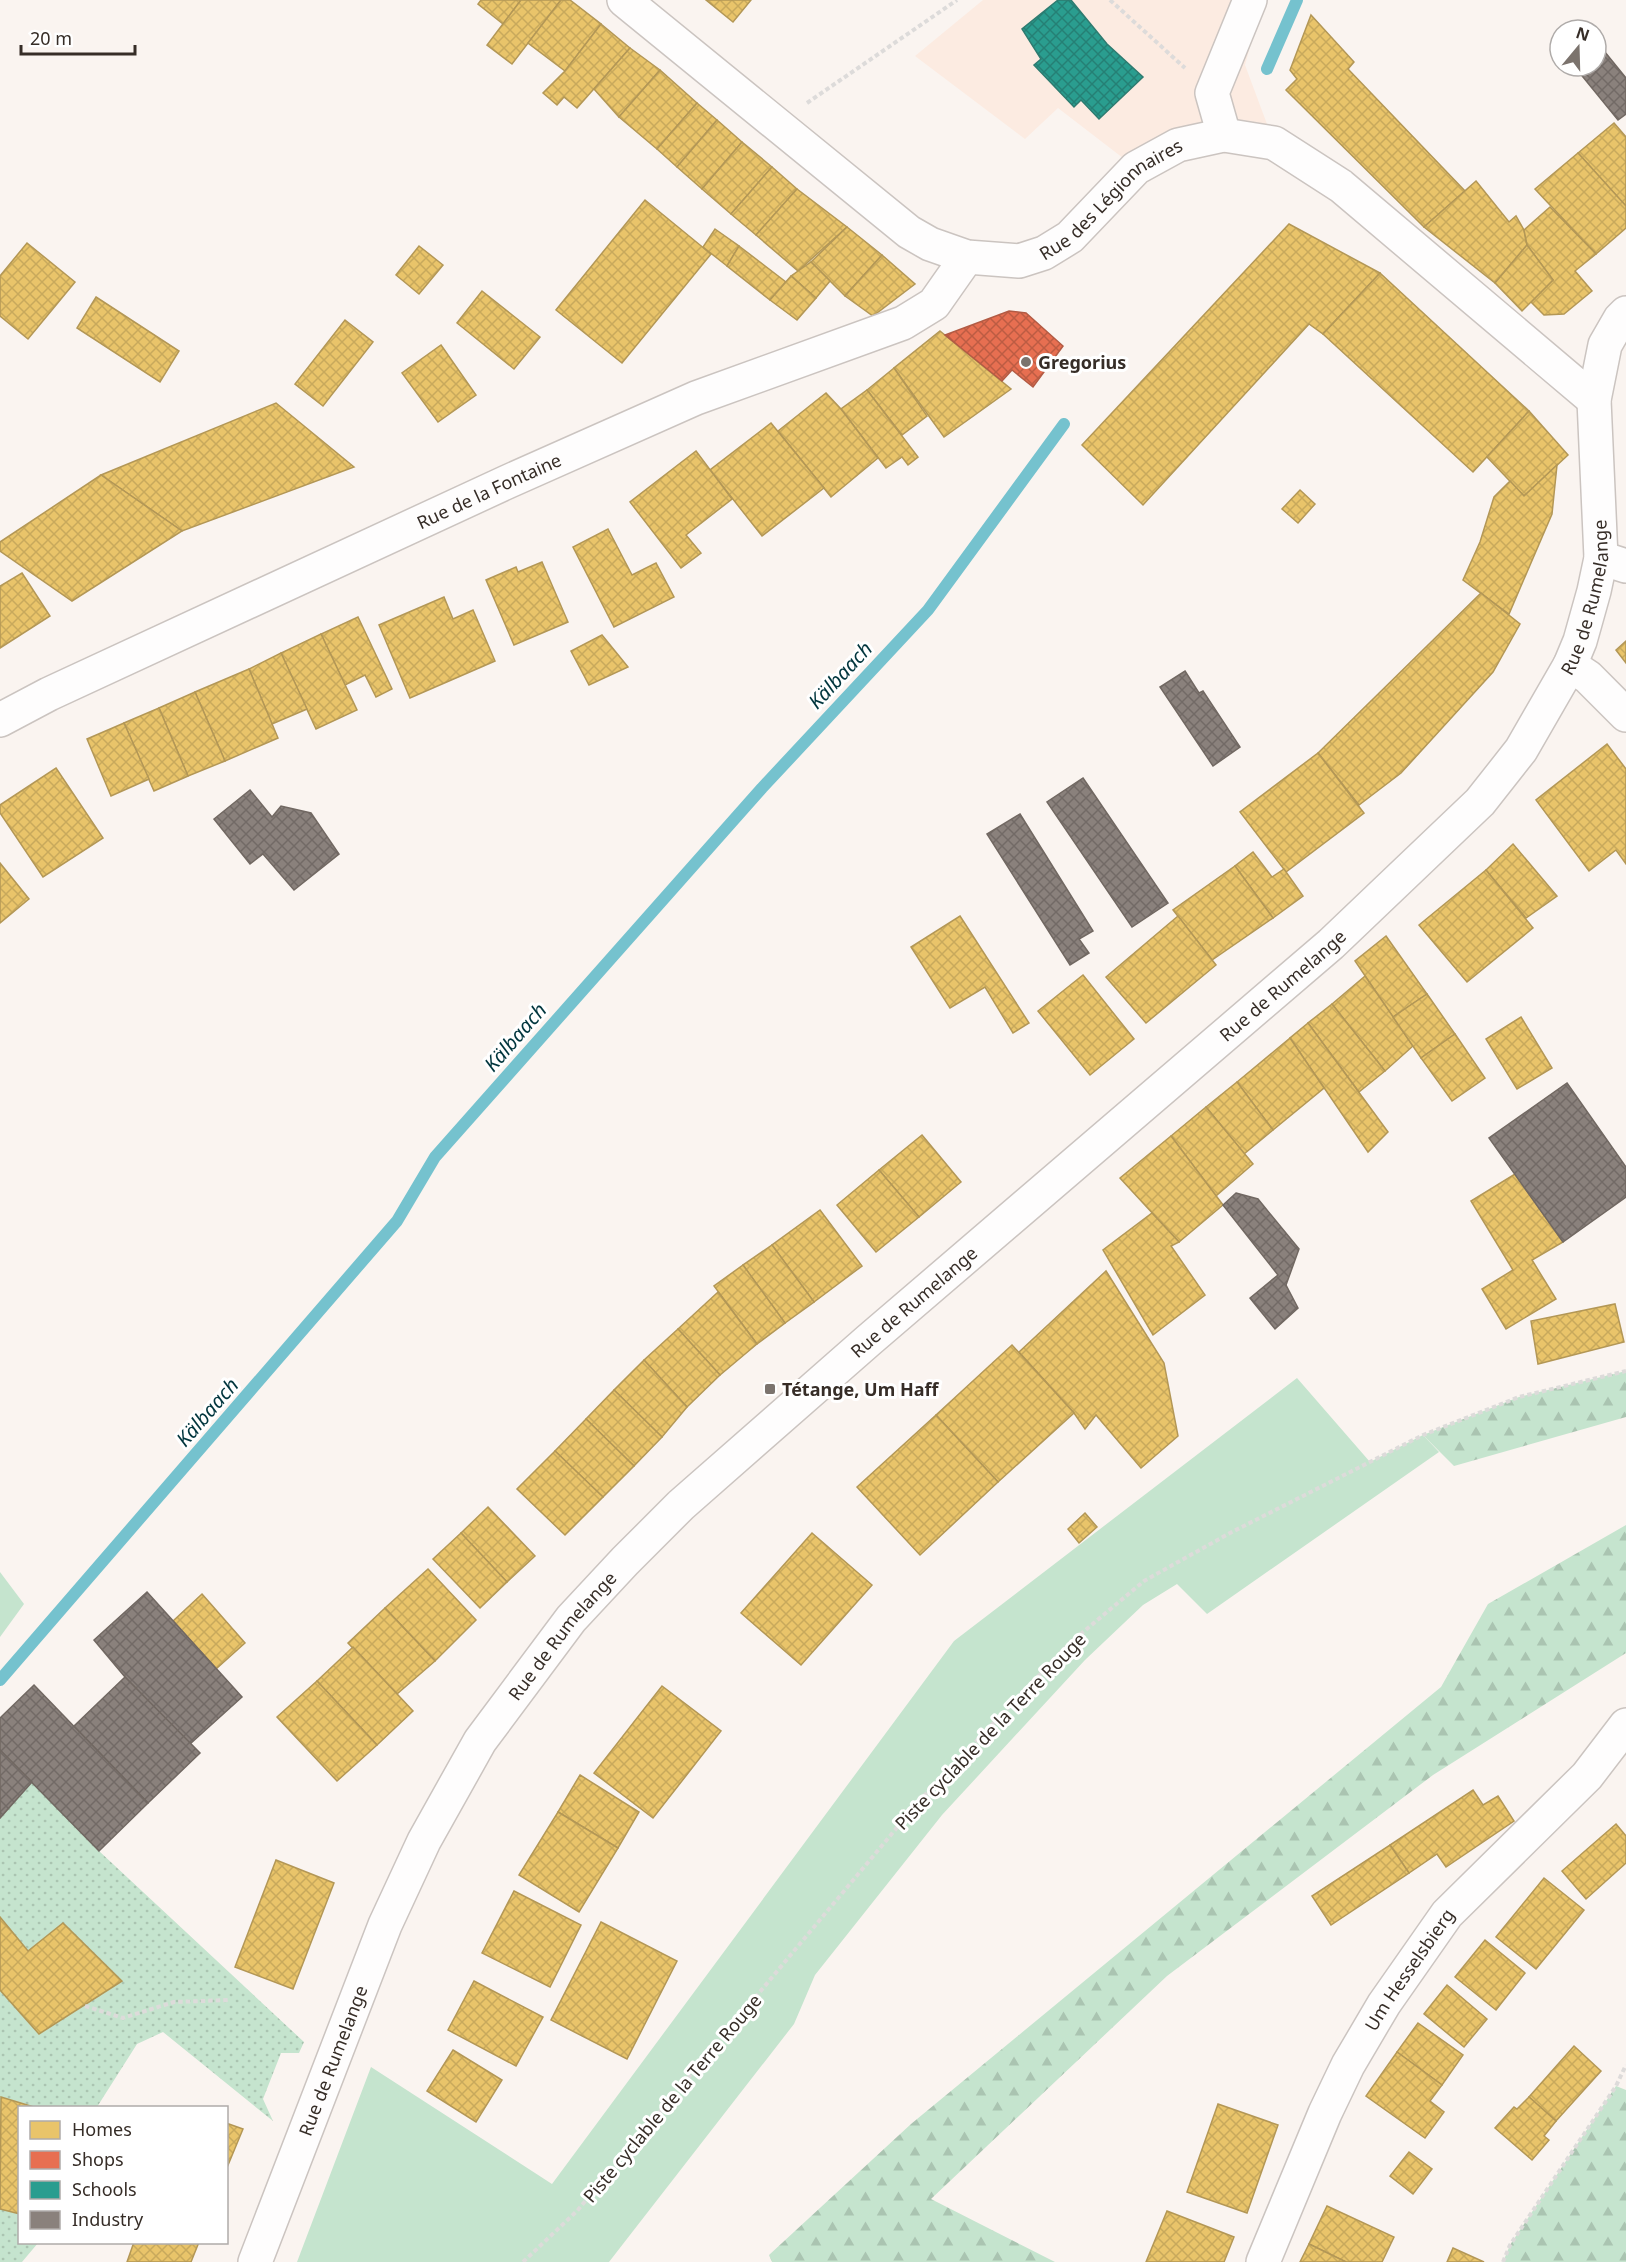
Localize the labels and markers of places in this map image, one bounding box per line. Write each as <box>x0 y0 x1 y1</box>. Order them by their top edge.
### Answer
place label: Gregorius <box>1038 350 1126 374</box>
marker: Gregorius <box>1019 355 1033 369</box>
place label: Tétange, Um Haff <box>782 1377 939 1401</box>
marker: Tétange, Um Haff <box>763 1382 777 1396</box>

